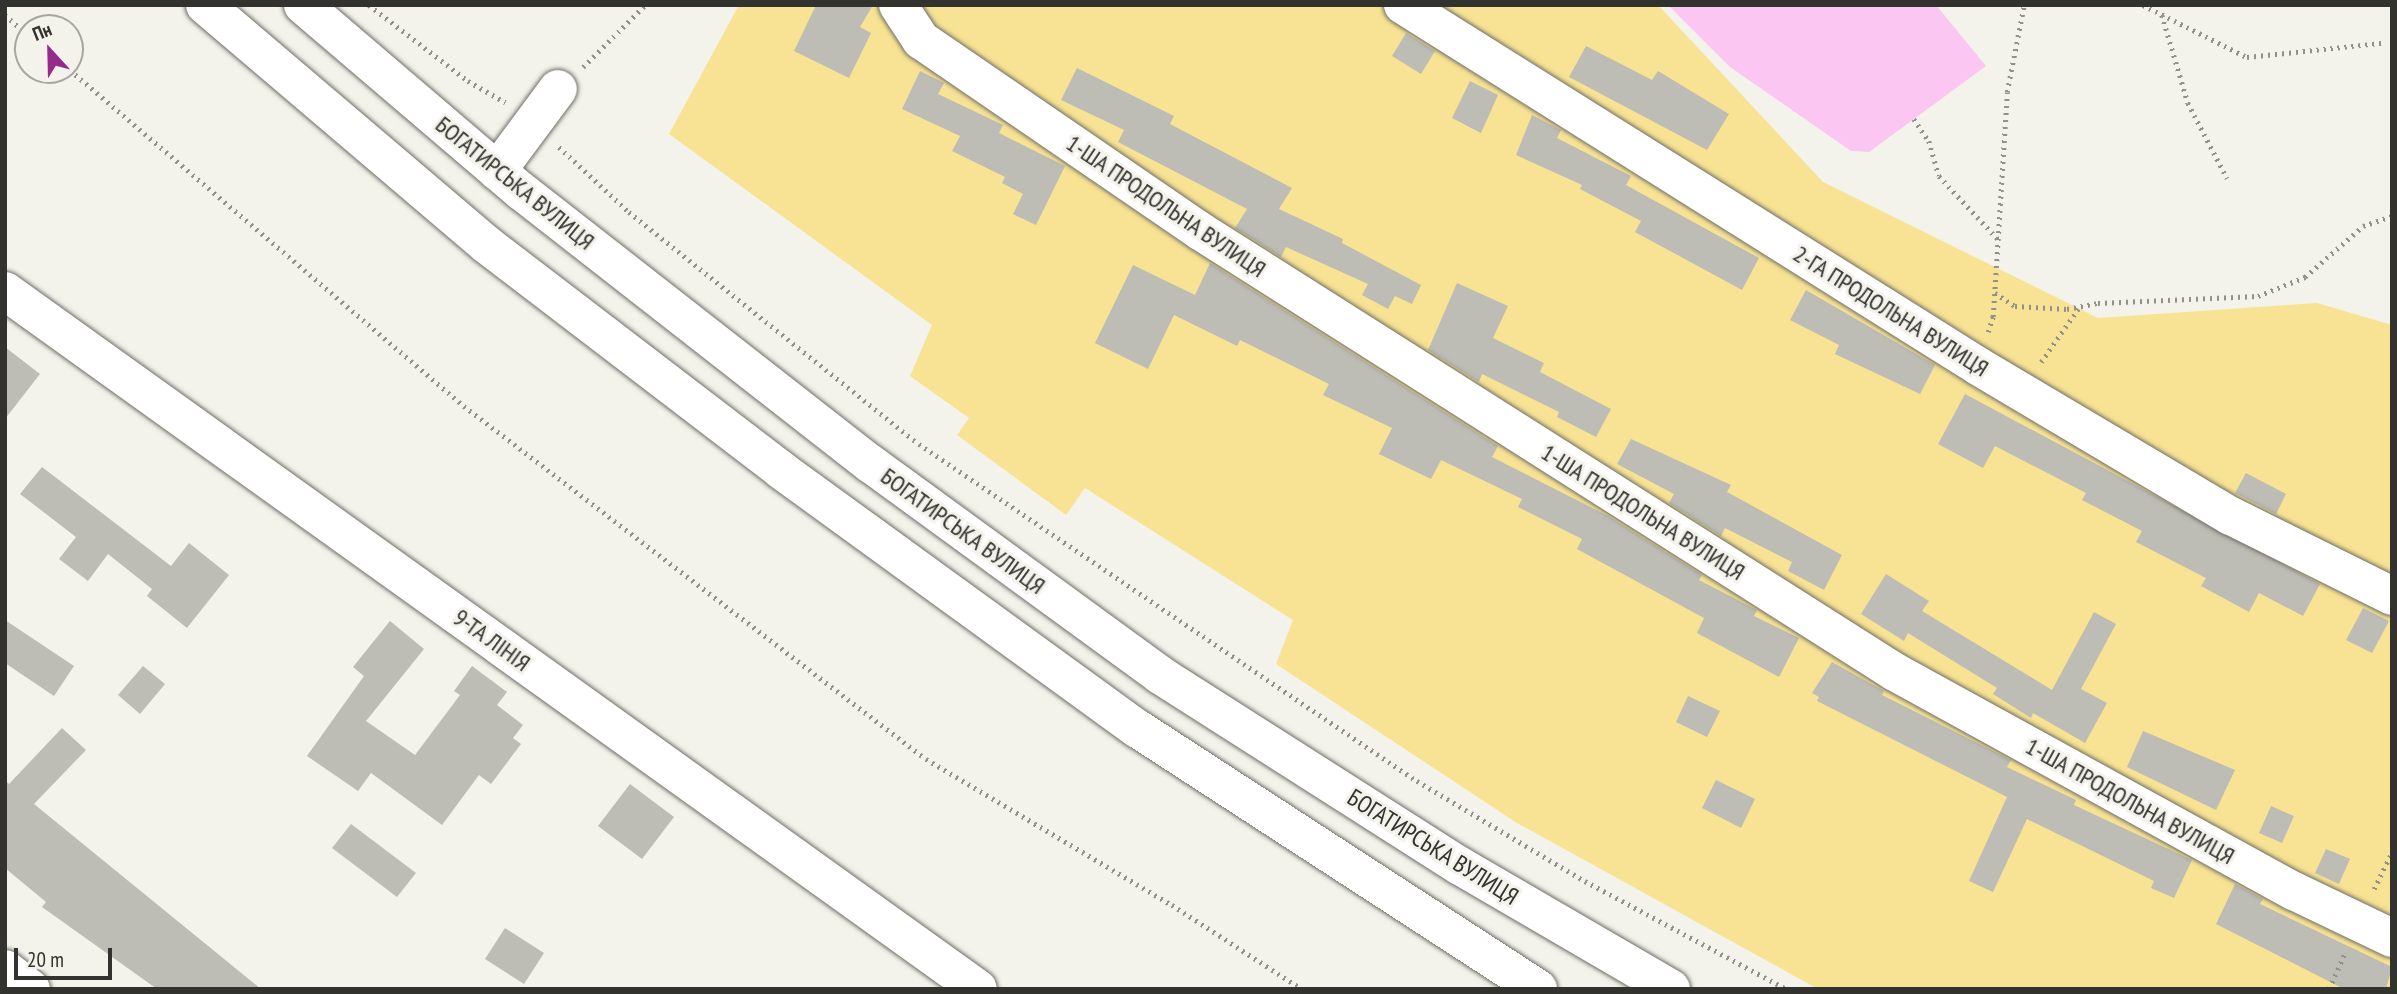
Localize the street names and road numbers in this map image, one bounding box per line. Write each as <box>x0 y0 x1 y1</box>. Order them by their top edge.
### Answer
street label: БОГАТИРСЬКА ВУЛИЦЯ <box>430 110 600 256</box>
street label: 1-ША ПРОДОЛЬНА ВУЛИЦЯ <box>1060 128 1272 284</box>
street label: 2-ГА ПРОДОЛЬНА ВУЛИЦЯ <box>1787 239 1995 383</box>
street label: 1-ША ПРОДОЛЬНА ВУЛИЦЯ <box>1535 437 1751 587</box>
street label: БОГАТИРСЬКА ВУЛИЦЯ <box>875 462 1051 600</box>
street label: 9-ТА ЛІНІЯ <box>448 602 536 678</box>
street label: 1-ША ПРОДОЛЬНА ВУЛИЦЯ <box>2020 731 2240 871</box>
street label: БОГАТИРСЬКА ВУЛИЦЯ <box>1342 783 1524 911</box>

